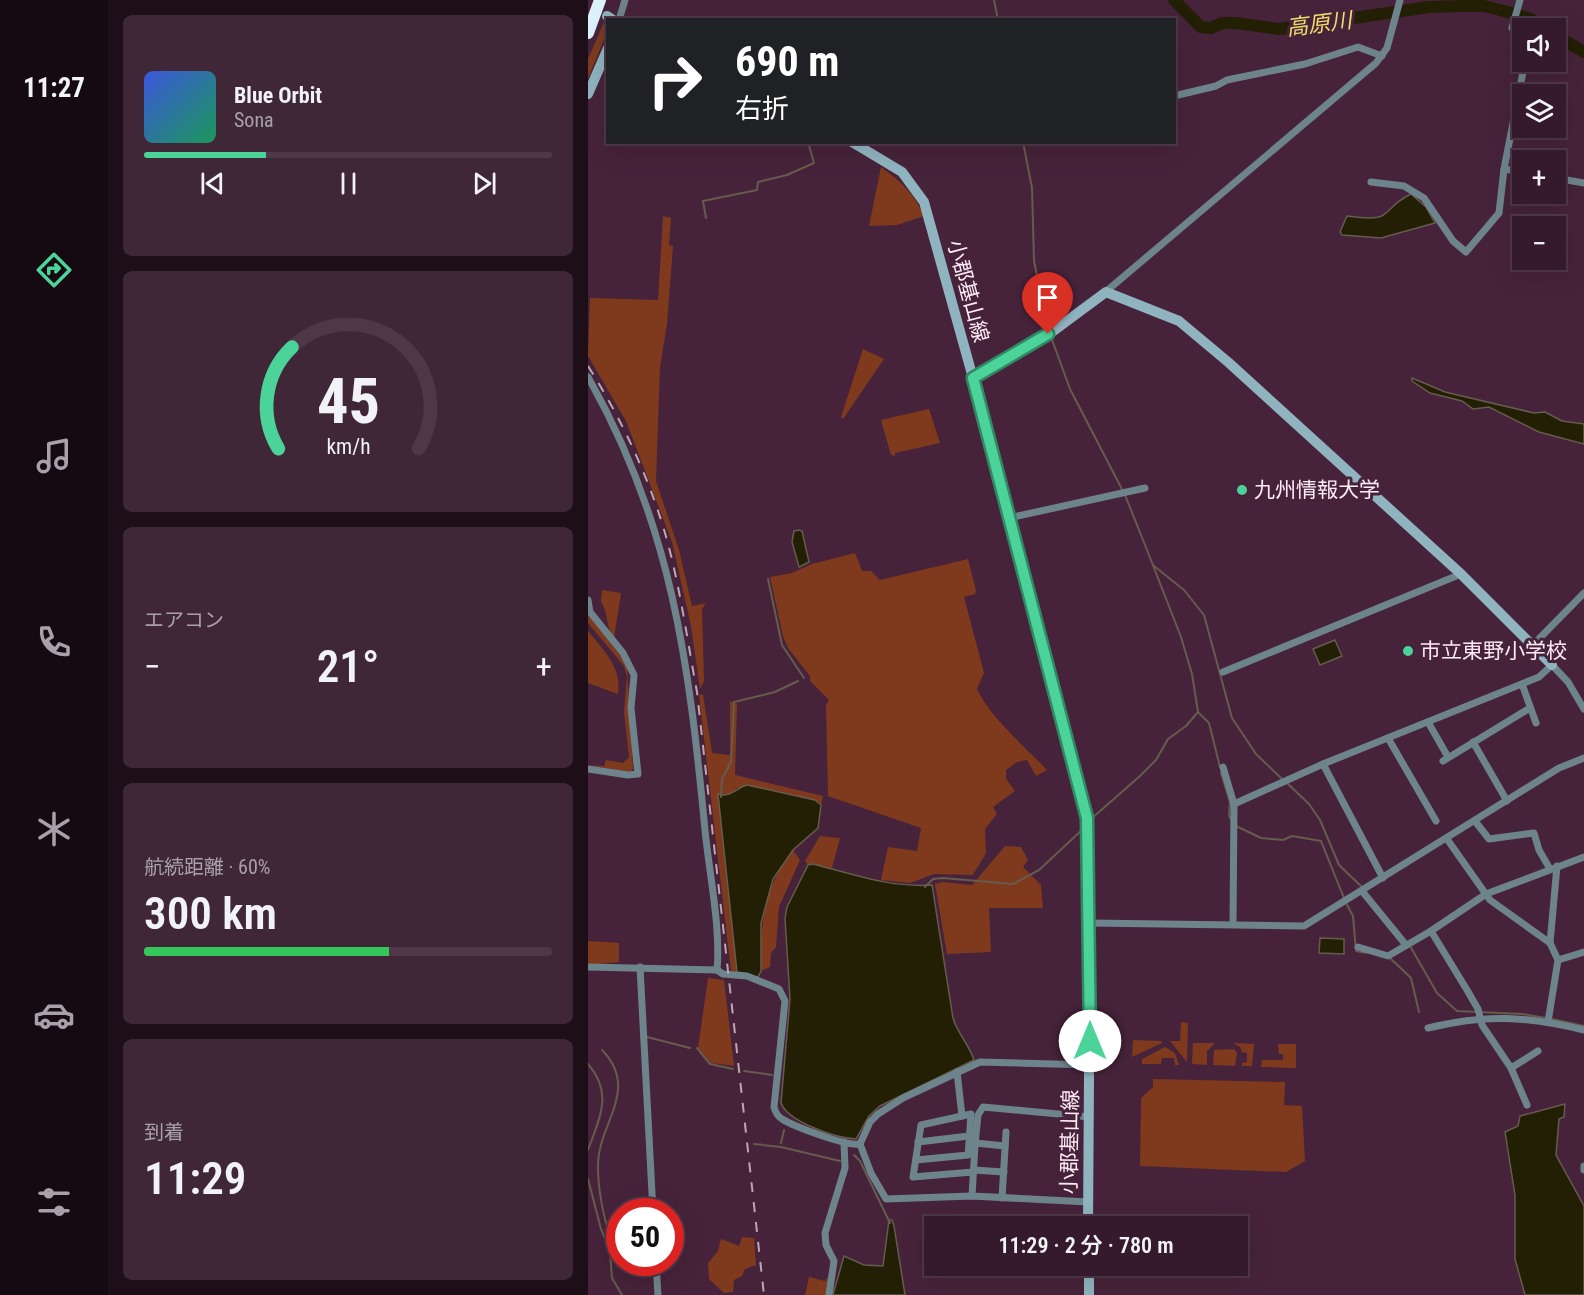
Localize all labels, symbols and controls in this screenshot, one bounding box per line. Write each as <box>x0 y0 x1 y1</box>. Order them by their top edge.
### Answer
water label: 高原川 <box>1285 7 1355 40</box>
map controls <box>1512 18 1566 270</box>
button: sound <box>1512 18 1566 72</box>
text: 690 m <box>735 37 840 86</box>
icon: right <box>636 42 714 120</box>
text: 11:27 <box>23 72 85 104</box>
text: Blue Orbit <box>234 83 322 108</box>
button: layers <box>1512 84 1566 138</box>
text: 右折 <box>735 93 789 125</box>
text: Sona <box>234 108 274 132</box>
button: + <box>1512 150 1566 204</box>
icon: previous <box>196 167 229 200</box>
icon: pause <box>332 167 365 200</box>
icon: next <box>468 167 501 200</box>
button: − <box>1512 216 1566 270</box>
street label: 小郡基山線 <box>943 237 993 345</box>
icon: directions <box>33 249 75 291</box>
pin <box>1022 272 1073 334</box>
icon: arrive <box>1031 281 1064 314</box>
text: 45 <box>316 365 380 438</box>
text: km/h <box>326 434 370 459</box>
icon: music <box>33 435 75 477</box>
place label: 九州情報大学 <box>1254 478 1380 502</box>
marker: 九州情報大学 <box>1235 483 1249 497</box>
text: エアコン <box>144 608 224 632</box>
icon: phone <box>33 621 75 663</box>
place label: 市立東野小学校 <box>1420 639 1567 663</box>
text: 21° <box>317 640 379 693</box>
marker: 市立東野小学校 <box>1401 644 1415 658</box>
text: − <box>144 647 161 686</box>
text: + <box>536 647 552 686</box>
icon: climate <box>33 808 75 850</box>
text: 航続距離 · 60% <box>144 855 270 879</box>
text: 300 km <box>144 887 277 940</box>
icon: car <box>33 994 75 1036</box>
position arrow <box>1058 1009 1122 1073</box>
street label: 小郡基山線 <box>1057 1089 1083 1195</box>
text: 到着 <box>144 1120 184 1144</box>
text: 11:29 <box>144 1152 246 1205</box>
icon: filters <box>33 1181 75 1223</box>
speed limit sign: 50 <box>606 1198 684 1276</box>
text: 11:29 · 2 分 · 780 m <box>998 1233 1174 1258</box>

